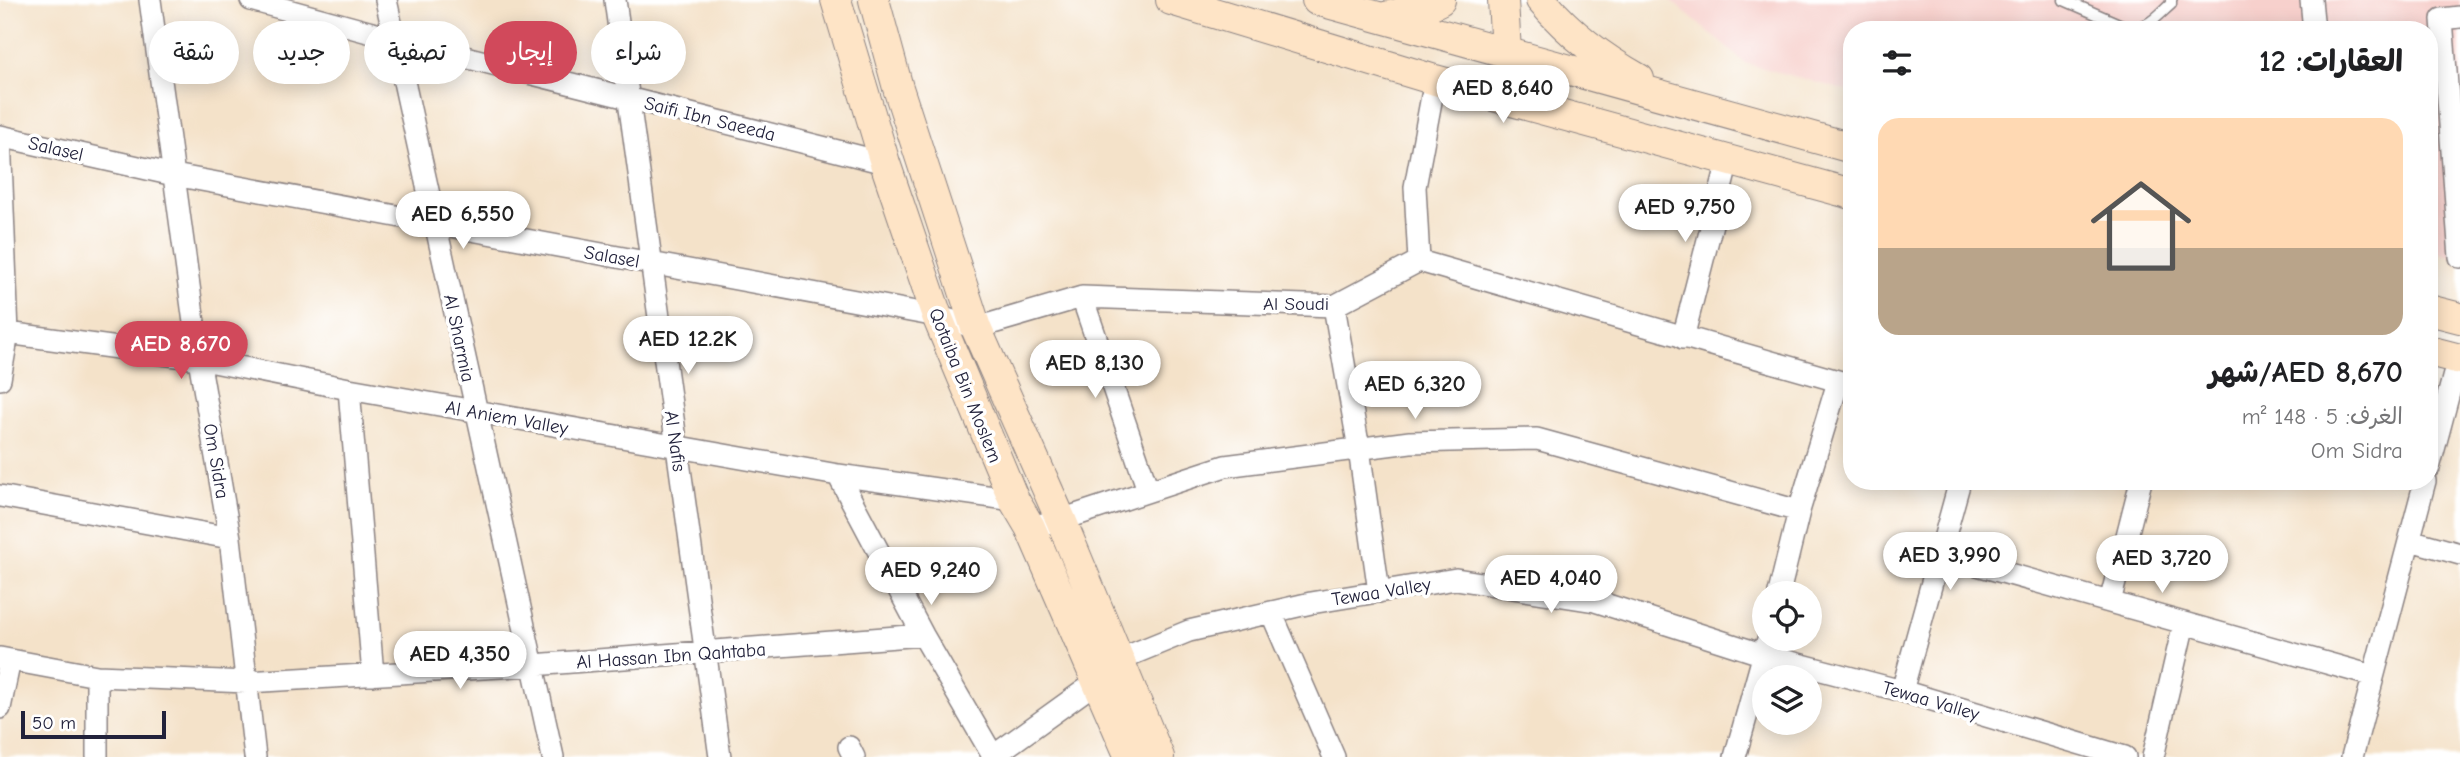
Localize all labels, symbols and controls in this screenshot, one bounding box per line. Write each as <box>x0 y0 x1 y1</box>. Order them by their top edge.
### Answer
chip: شقة <box>149 21 239 84</box>
chip: جديد <box>253 21 350 84</box>
chip: تصفية <box>364 21 470 84</box>
chip: إيجار <box>484 21 577 84</box>
chip: شراء <box>591 21 686 84</box>
icon: filters <box>1878 44 1916 82</box>
text: العقارات: 12 <box>2259 44 2403 79</box>
pin: AED 8,640 <box>1423 66 1583 125</box>
text: AED 8,640 <box>1453 74 1554 101</box>
street label: Saifi Ibn Saeeda <box>642 92 778 146</box>
street label: Salasel <box>26 132 85 166</box>
icon: home <box>2078 163 2204 289</box>
pin: AED 9,750 <box>1605 184 1765 244</box>
pin: AED 6,550 <box>383 191 543 251</box>
text: AED 9,750 <box>1635 193 1736 220</box>
text: AED 6,550 <box>412 200 514 227</box>
street label: Salasel <box>582 241 641 273</box>
street label: Al Sharmia <box>439 292 479 384</box>
street label: Al Soudi <box>1263 293 1329 315</box>
street label: Qotaiba Bin Moslem <box>924 305 1006 466</box>
pin: AED 12.2K <box>608 316 768 376</box>
pin: AED 8,670 <box>101 322 261 381</box>
text: AED 12.2K <box>639 325 737 352</box>
text: AED 8,670 <box>131 330 231 357</box>
pin: AED 8,130 <box>1015 340 1175 400</box>
text: AED 8,130 <box>1046 349 1144 376</box>
text: AED 8,670/شهر <box>2209 355 2403 390</box>
pin: AED 6,320 <box>1335 362 1495 421</box>
text: AED 6,320 <box>1364 370 1466 397</box>
street label: Al Aniem Valley <box>444 396 570 440</box>
text: الغرف: 5 · 148 m² <box>2242 403 2403 430</box>
street label: Al Nafis <box>660 409 690 473</box>
street label: Om Sidra <box>199 422 233 501</box>
text: Om Sidra <box>2311 437 2403 464</box>
pin: AED 3,990 <box>1870 532 2030 592</box>
pin: AED 3,720 <box>2082 536 2242 595</box>
text: AED 3,990 <box>1899 541 2001 568</box>
text: AED 3,720 <box>2112 544 2212 571</box>
pin: AED 9,240 <box>851 548 1011 607</box>
text: AED 9,240 <box>881 556 981 583</box>
pin: AED 4,040 <box>1471 556 1631 615</box>
text: AED 4,040 <box>1500 564 1602 591</box>
street label: Tewaa Valley <box>1330 573 1433 611</box>
map controls <box>1752 581 1822 735</box>
button: locate <box>1752 581 1822 651</box>
pin: AED 4,350 <box>380 632 540 691</box>
street label: Al Hassan Ibn Qahtaba <box>576 638 767 674</box>
text: AED 4,350 <box>410 640 510 667</box>
button: layers <box>1752 665 1822 735</box>
street label: Tewaa Valley <box>1880 677 1982 725</box>
scale bar <box>21 708 166 740</box>
text: 50 m <box>32 712 76 734</box>

